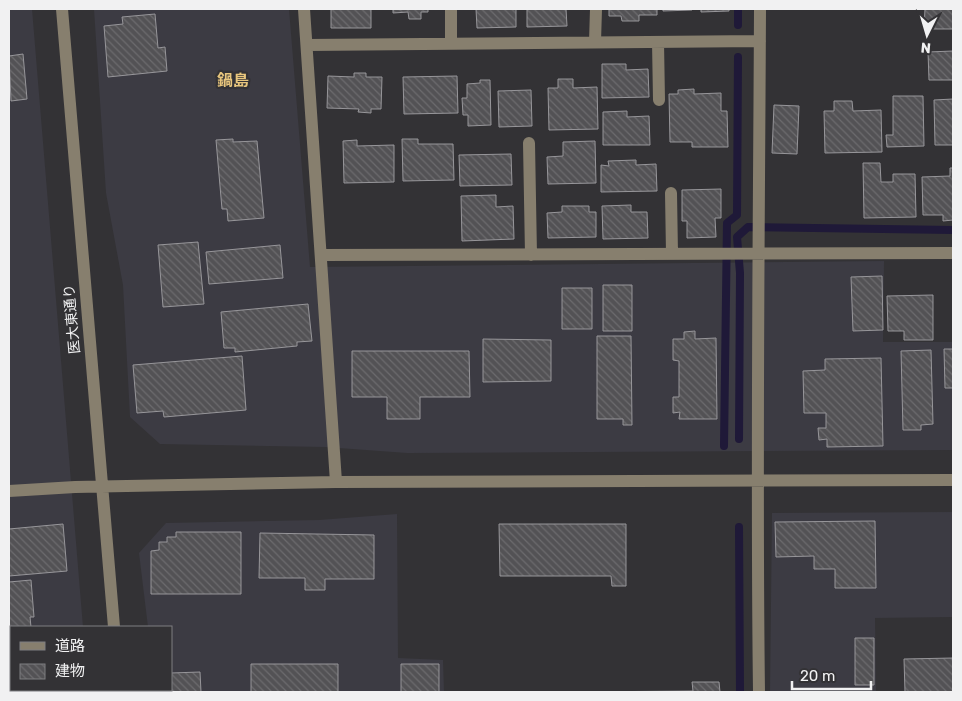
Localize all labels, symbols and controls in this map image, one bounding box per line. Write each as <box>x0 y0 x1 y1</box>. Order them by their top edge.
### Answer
north arrow <box>902 10 952 60</box>
text: N <box>920 39 932 56</box>
district label: 鍋島 <box>217 71 249 90</box>
street label: 医大東通り <box>60 283 84 355</box>
legend <box>10 626 172 691</box>
text: 道路 <box>55 637 85 655</box>
scale bar <box>792 658 871 690</box>
text: 建物 <box>55 662 85 680</box>
text: 20 m <box>800 667 835 685</box>

